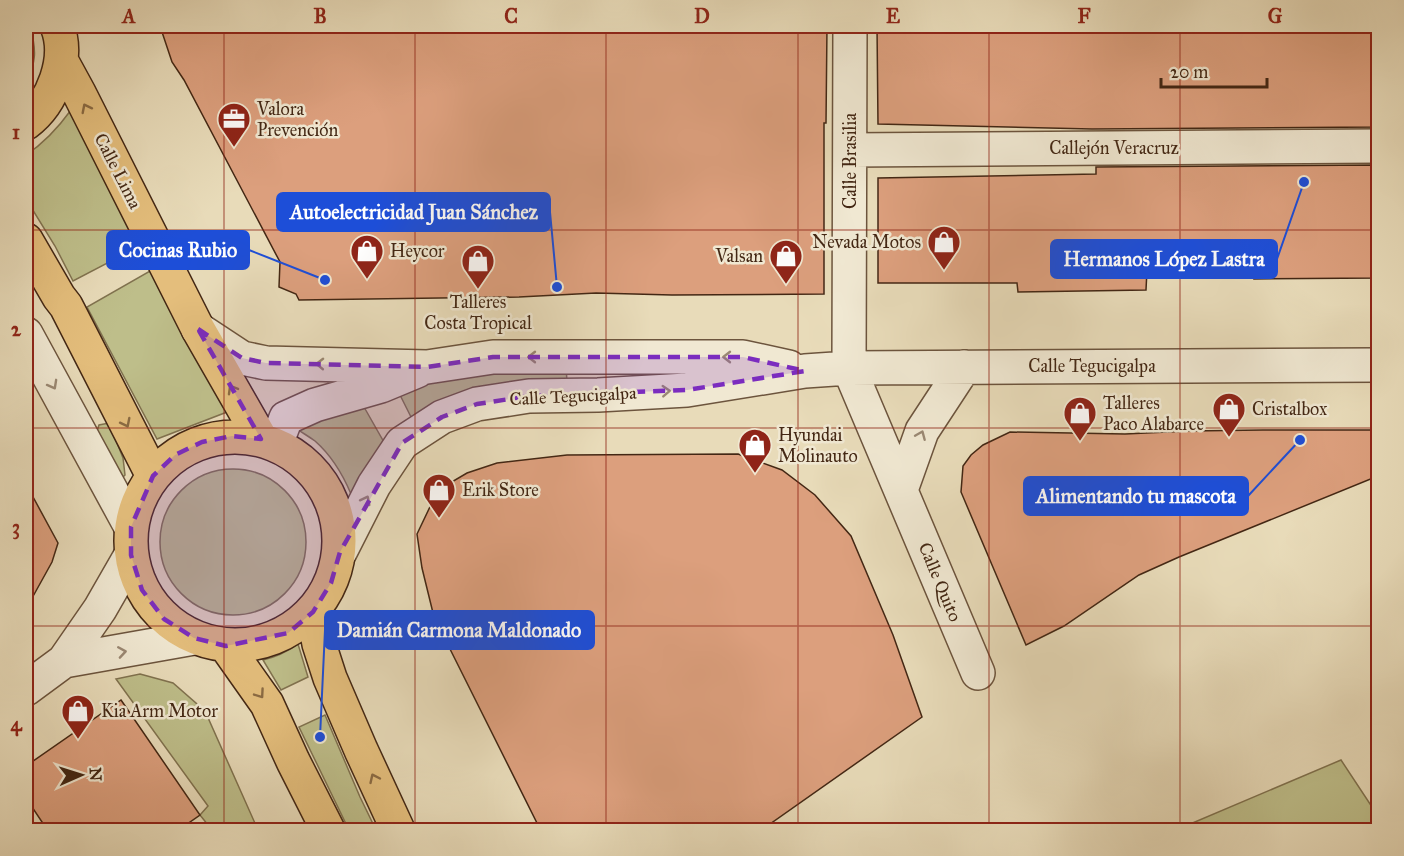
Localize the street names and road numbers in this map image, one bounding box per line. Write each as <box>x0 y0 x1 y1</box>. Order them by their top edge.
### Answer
street label: Calle Brasilia <box>839 113 861 209</box>
street label: Calle Lima <box>90 130 147 213</box>
street label: Callejón Veracruz <box>1049 137 1179 159</box>
street label: Calle Tegucigalpa <box>1028 355 1156 378</box>
street label: Calle Tegucigalpa <box>509 382 638 411</box>
street label: Calle Quito <box>914 539 966 625</box>

